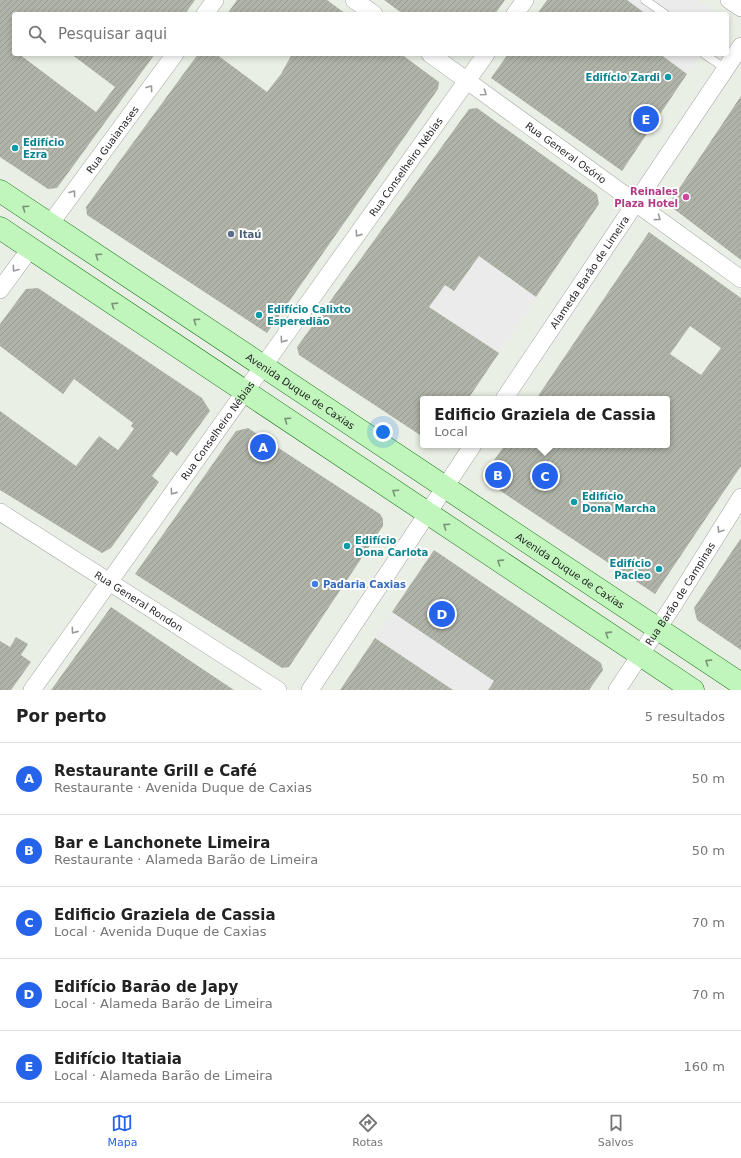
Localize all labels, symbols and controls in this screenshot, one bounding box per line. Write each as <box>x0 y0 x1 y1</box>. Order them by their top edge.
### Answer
search box <box>12 12 729 56</box>
icon: search <box>26 23 48 45</box>
text: Pesquisar aqui <box>58 25 167 43</box>
place label: Edifício Zardi <box>586 72 660 83</box>
marker: Edifício Zardi <box>663 72 673 82</box>
one-way arrow <box>145 86 152 93</box>
one-way arrow <box>480 88 487 95</box>
street label: Rua Guaianases <box>84 104 140 175</box>
pin: E <box>633 104 659 134</box>
street label: Rua Conselheiro Nébias <box>367 115 444 218</box>
street label: Rua General Osório <box>524 120 609 185</box>
place label: Edifício Ezra <box>23 137 65 160</box>
marker: Edifício Ezra <box>10 143 20 153</box>
place label: Reinales Plaza Hotel <box>614 186 678 209</box>
one-way arrow <box>68 190 76 197</box>
marker: Reinales Plaza Hotel <box>681 192 691 202</box>
one-way arrow <box>22 205 29 213</box>
one-way arrow <box>653 213 660 220</box>
street label: Alameda Barão de Limeira <box>548 214 631 330</box>
marker: Itaú <box>226 229 236 239</box>
place label: Itaú <box>239 229 261 240</box>
one-way arrow <box>355 230 363 237</box>
one-way arrow <box>95 253 102 261</box>
one-way arrow <box>13 265 20 272</box>
one-way arrow <box>111 302 118 310</box>
place label: Edifício Calixto Esperedião <box>267 304 351 327</box>
marker: Edifício Calixto Esperedião <box>254 310 264 320</box>
one-way arrow <box>193 319 200 326</box>
one-way arrow <box>280 336 288 343</box>
street label: Avenida Duque de Caxias <box>244 351 357 431</box>
street label: Rua Conselheiro Nébias <box>178 379 256 482</box>
popup <box>420 396 670 448</box>
text: Edificio Graziela de Cassia <box>434 406 656 424</box>
one-way arrow <box>284 418 291 425</box>
your location <box>373 422 393 442</box>
text: Local <box>434 424 468 439</box>
pin: A <box>250 432 276 462</box>
pin: B <box>485 460 511 490</box>
pin: C <box>532 461 558 491</box>
one-way arrow <box>171 488 178 495</box>
one-way arrow <box>392 489 399 497</box>
place label: Edifício Dona Marcha <box>582 491 656 514</box>
marker: Edifício Dona Marcha <box>569 497 579 507</box>
one-way arrow <box>443 523 450 531</box>
one-way arrow <box>718 526 725 533</box>
street label: Avenida Duque de Caxias <box>514 530 627 611</box>
place label: Edifício Dona Carlota <box>355 535 428 558</box>
street label: Rua Barão de Campinas <box>643 540 717 647</box>
marker: Edifício Dona Carlota <box>342 541 352 551</box>
place label: Edifício Pacleo <box>610 558 651 581</box>
one-way arrow <box>497 559 504 567</box>
marker: Edifício Pacleo <box>654 564 664 574</box>
street label: Rua General Rondon <box>93 569 185 633</box>
marker: Padaria Caxias <box>310 579 320 589</box>
place label: Padaria Caxias <box>323 579 406 590</box>
pin: D <box>429 599 455 629</box>
one-way arrow <box>72 626 79 633</box>
one-way arrow <box>606 631 613 638</box>
one-way arrow <box>706 660 713 667</box>
text: Por perto <box>16 706 106 726</box>
text: 5 resultados <box>645 709 725 724</box>
text: Restaurante Grill e Café <box>54 762 257 780</box>
text: A <box>24 771 34 786</box>
text: 50 m <box>692 771 725 786</box>
text: Restaurante · Avenida Duque de Caxias <box>54 780 312 795</box>
text: Bar e Lanchonete Limeira <box>54 834 270 852</box>
text: B <box>24 843 34 858</box>
text: 50 m <box>692 843 725 858</box>
text: Restaurante · Alameda Barão de Limeira <box>54 852 318 867</box>
text: Edificio Graziela de Cassia <box>54 906 276 924</box>
text: C <box>24 915 34 930</box>
text: 70 m <box>692 915 725 930</box>
text: Local · Avenida Duque de Caxias <box>54 924 266 939</box>
text: Edifício Barão de Japy <box>54 978 238 996</box>
text: D <box>24 987 34 1002</box>
text: 70 m <box>692 987 725 1002</box>
text: Local · Alameda Barão de Limeira <box>54 996 273 1011</box>
text: Edifício Itatiaia <box>54 1050 182 1068</box>
text: E <box>25 1059 33 1074</box>
text: 160 m <box>683 1059 725 1074</box>
text: Local · Alameda Barão de Limeira <box>54 1068 273 1083</box>
tab: Mapa <box>107 1112 137 1149</box>
tab: Rotas <box>352 1112 383 1149</box>
tab: Salvos <box>598 1112 634 1149</box>

